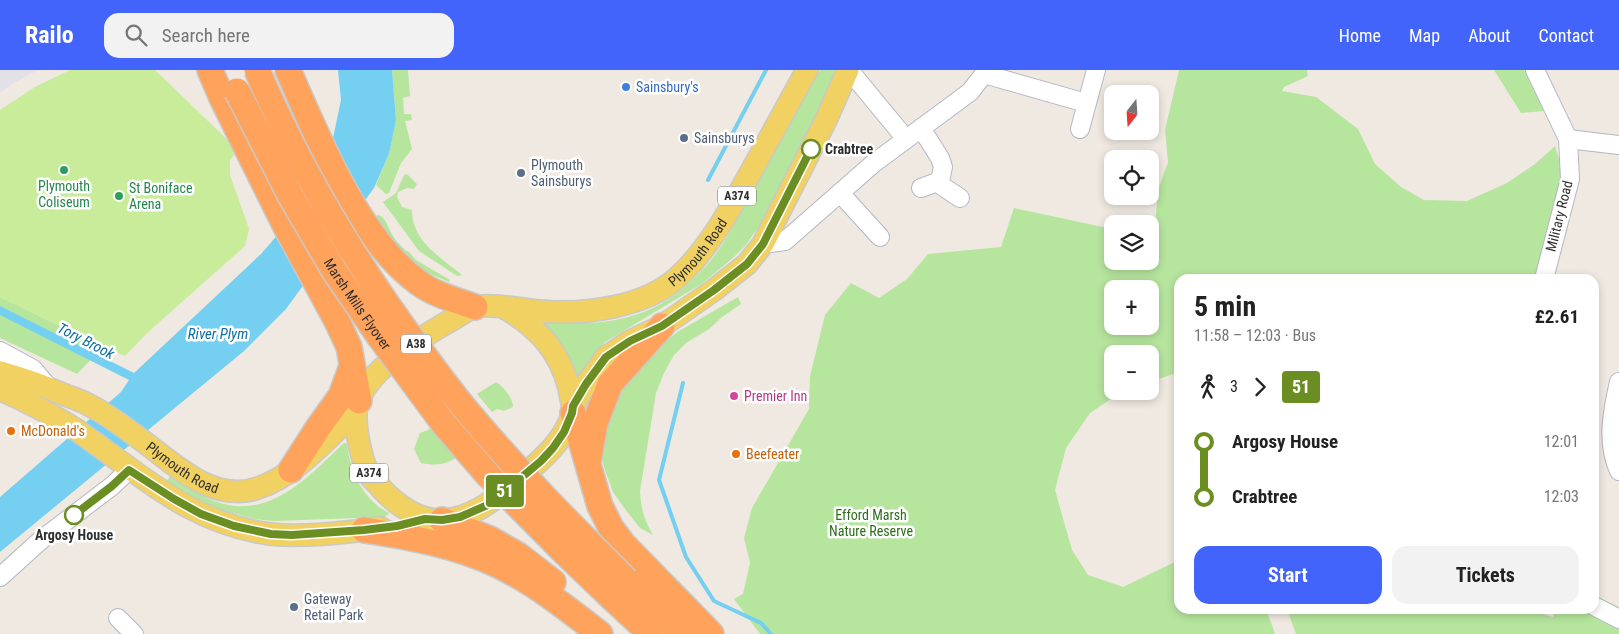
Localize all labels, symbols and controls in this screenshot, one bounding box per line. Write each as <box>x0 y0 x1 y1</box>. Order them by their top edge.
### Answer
search box <box>104 13 454 58</box>
text: Railo <box>25 21 74 49</box>
icon: search <box>122 21 150 49</box>
text: Search here <box>162 24 250 47</box>
text: Home <box>1339 25 1381 46</box>
text: Map <box>1409 25 1440 46</box>
text: About <box>1468 25 1510 46</box>
text: Contact <box>1538 25 1594 46</box>
place label: Sainsbury's <box>636 79 699 95</box>
marker: Sainsbury's <box>620 81 632 93</box>
north arrow <box>1104 85 1159 140</box>
map controls <box>1104 85 1159 400</box>
place label: Sainsburys <box>694 130 755 146</box>
marker: Sainsburys <box>678 132 690 144</box>
marker: Crabtree <box>801 139 821 159</box>
place label: Crabtree <box>825 141 873 157</box>
button: locate <box>1104 150 1159 205</box>
place label: Plymouth Sainsburys <box>531 157 592 189</box>
marker: Plymouth Coliseum <box>58 164 70 176</box>
marker: Plymouth Sainsburys <box>515 167 527 179</box>
place label: Plymouth Coliseum <box>38 178 90 210</box>
street label: Military Road <box>1542 179 1576 253</box>
place label: St Boniface Arena <box>129 180 193 212</box>
road number: A374 <box>718 186 756 206</box>
marker: St Boniface Arena <box>113 190 125 202</box>
street label: Plymouth Road <box>665 215 730 290</box>
button: layers <box>1104 215 1159 270</box>
street label: Marsh Mills Flyover <box>321 255 394 353</box>
button: + <box>1104 280 1159 335</box>
text: 5 min <box>1194 290 1256 323</box>
text: £2.61 <box>1535 305 1579 328</box>
water label: Tory Brook <box>54 319 118 363</box>
water label: River Plym <box>188 325 248 343</box>
text: 11:58 – 12:03 · Bus <box>1194 326 1316 345</box>
road number: A38 <box>401 334 431 354</box>
button: − <box>1104 345 1159 400</box>
icon: walk <box>1194 373 1222 401</box>
icon: forward <box>1246 373 1274 401</box>
text: 51 <box>1292 376 1310 397</box>
text: 3 <box>1230 377 1238 396</box>
place label: Premier Inn <box>744 388 807 404</box>
marker: Premier Inn <box>728 390 740 402</box>
place label: McDonald's <box>21 423 85 439</box>
marker: McDonald's <box>5 425 17 437</box>
text: Argosy House <box>1232 430 1338 453</box>
text: 12:01 <box>1544 432 1579 451</box>
street label: Plymouth Road <box>143 438 221 497</box>
place label: Beefeater <box>746 446 799 462</box>
marker: Beefeater <box>730 448 742 460</box>
road number: A374 <box>350 463 388 482</box>
line badge: 51 <box>482 475 528 507</box>
text: 51 <box>496 480 514 501</box>
text: Crabtree <box>1232 485 1297 508</box>
text: 12:03 <box>1544 487 1579 506</box>
marker: Argosy House <box>64 505 84 525</box>
park label: Efford Marsh Nature Reserve <box>829 507 913 539</box>
place label: Argosy House <box>35 527 113 543</box>
button: Start <box>1194 546 1382 604</box>
button: Tickets <box>1392 546 1579 604</box>
place label: Gateway Retail Park <box>304 591 364 623</box>
marker: Gateway Retail Park <box>288 601 300 613</box>

